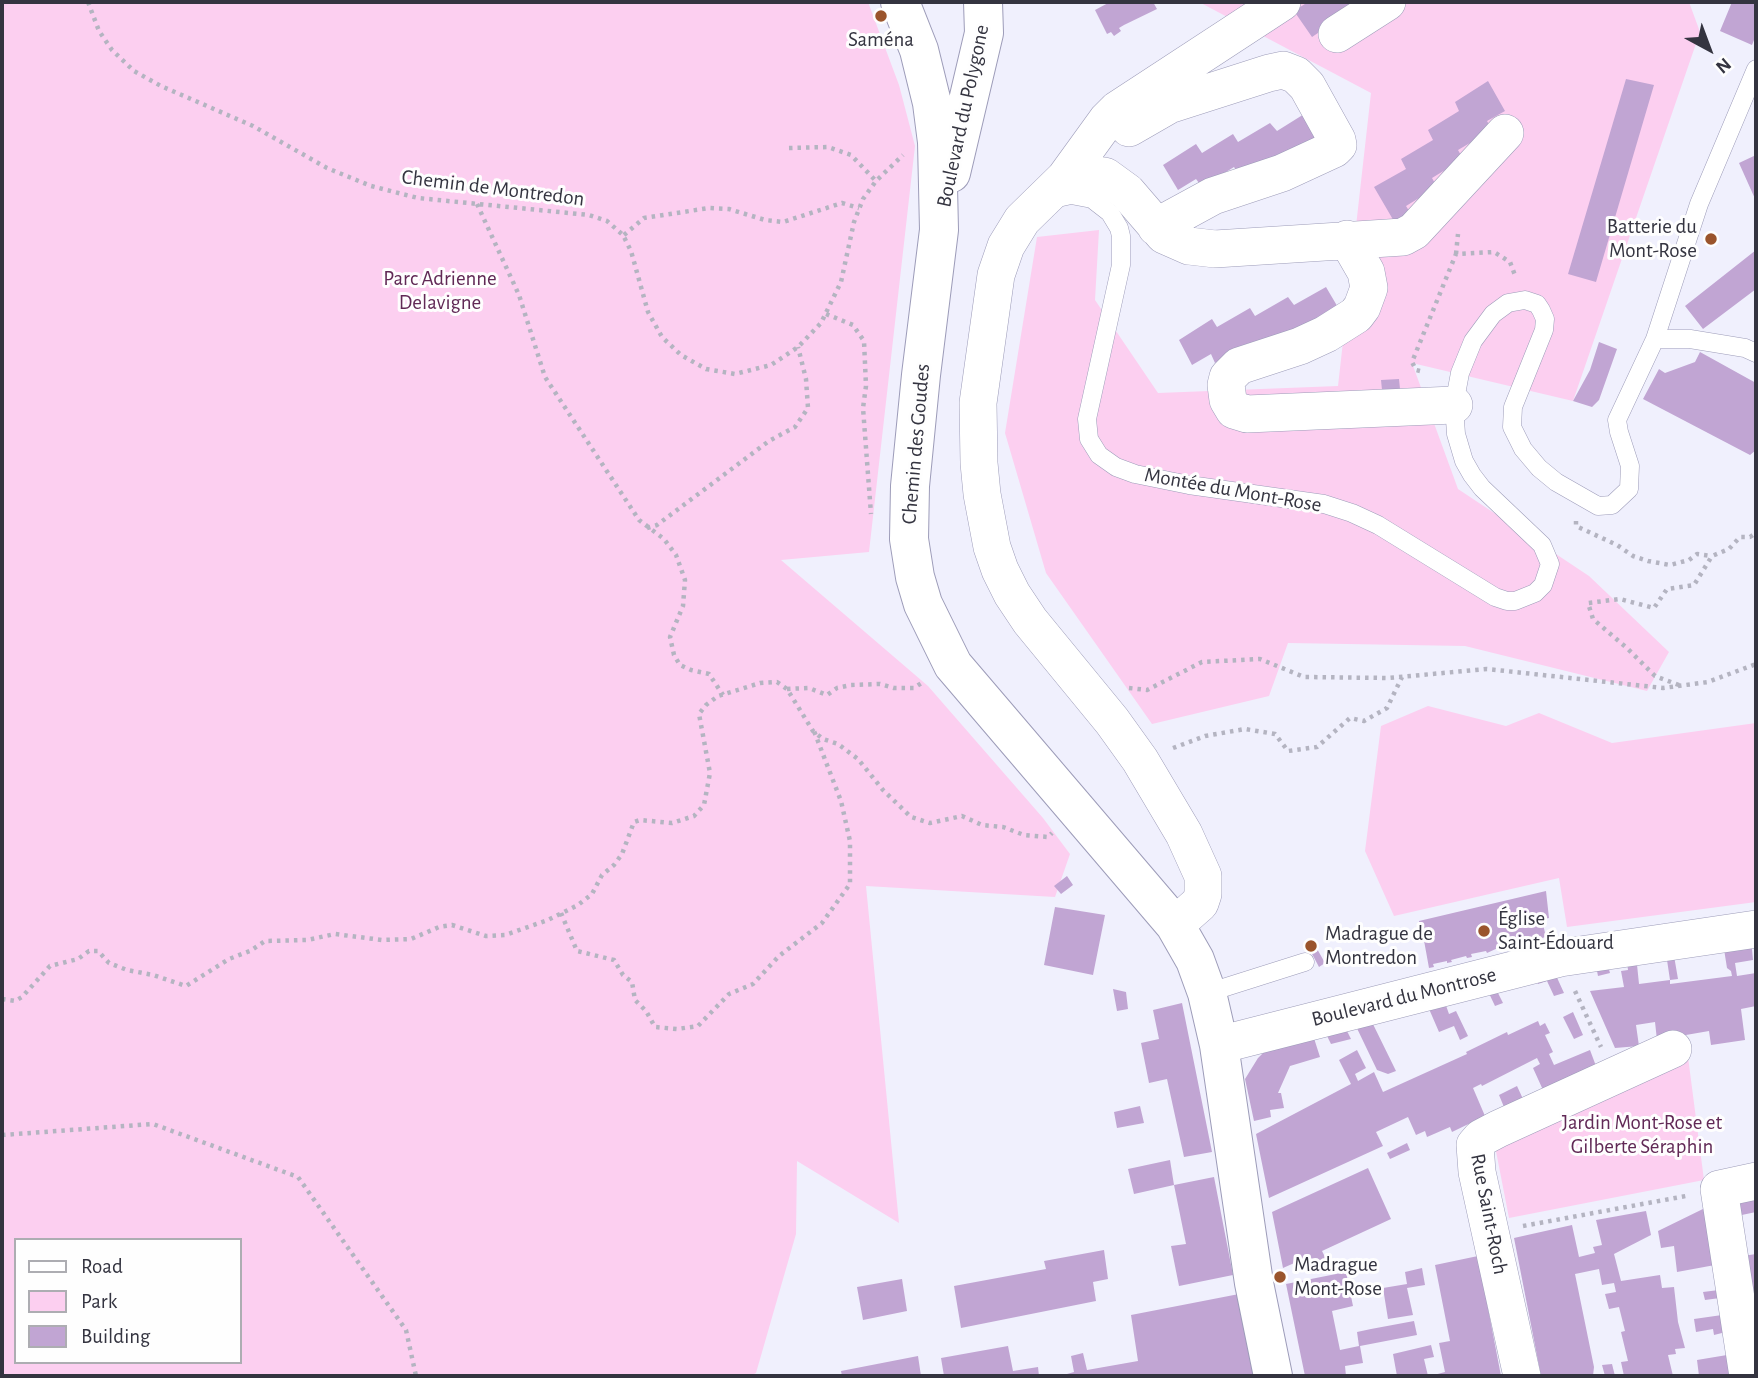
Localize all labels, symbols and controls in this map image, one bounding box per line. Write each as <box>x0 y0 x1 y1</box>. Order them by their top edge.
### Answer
marker: Saména <box>873 8 889 24</box>
north arrow <box>1674 14 1744 84</box>
street label: Boulevard du Polygone <box>931 22 995 210</box>
place label: Saména <box>848 27 914 53</box>
text: N <box>1712 54 1734 77</box>
street label: Chemin de Montredon <box>400 164 586 212</box>
place label: Batterie du Mont-Rose <box>1607 214 1697 264</box>
marker: Batterie du Mont-Rose <box>1703 231 1719 247</box>
park label: Parc Adrienne Delavigne <box>383 266 497 316</box>
street label: Chemin des Goudes <box>896 363 936 525</box>
street label: Montée du Mont-Rose <box>1143 462 1323 518</box>
place label: Église Saint-Édouard <box>1498 906 1614 956</box>
place label: Madrague de Montredon <box>1325 921 1433 971</box>
marker: Église Saint-Édouard <box>1476 923 1492 939</box>
marker: Madrague de Montredon <box>1303 938 1319 954</box>
street label: Boulevard du Montrose <box>1309 962 1499 1032</box>
park label: Jardin Mont-Rose et Gilberte Séraphin <box>1562 1110 1722 1160</box>
street label: Rue Saint-Roch <box>1465 1151 1513 1277</box>
legend <box>14 1238 242 1364</box>
place label: Madrague Mont-Rose <box>1294 1252 1382 1302</box>
text: Road <box>81 1256 123 1277</box>
marker: Madrague Mont-Rose <box>1272 1269 1288 1285</box>
text: Park <box>81 1291 117 1312</box>
text: Building <box>81 1326 150 1347</box>

